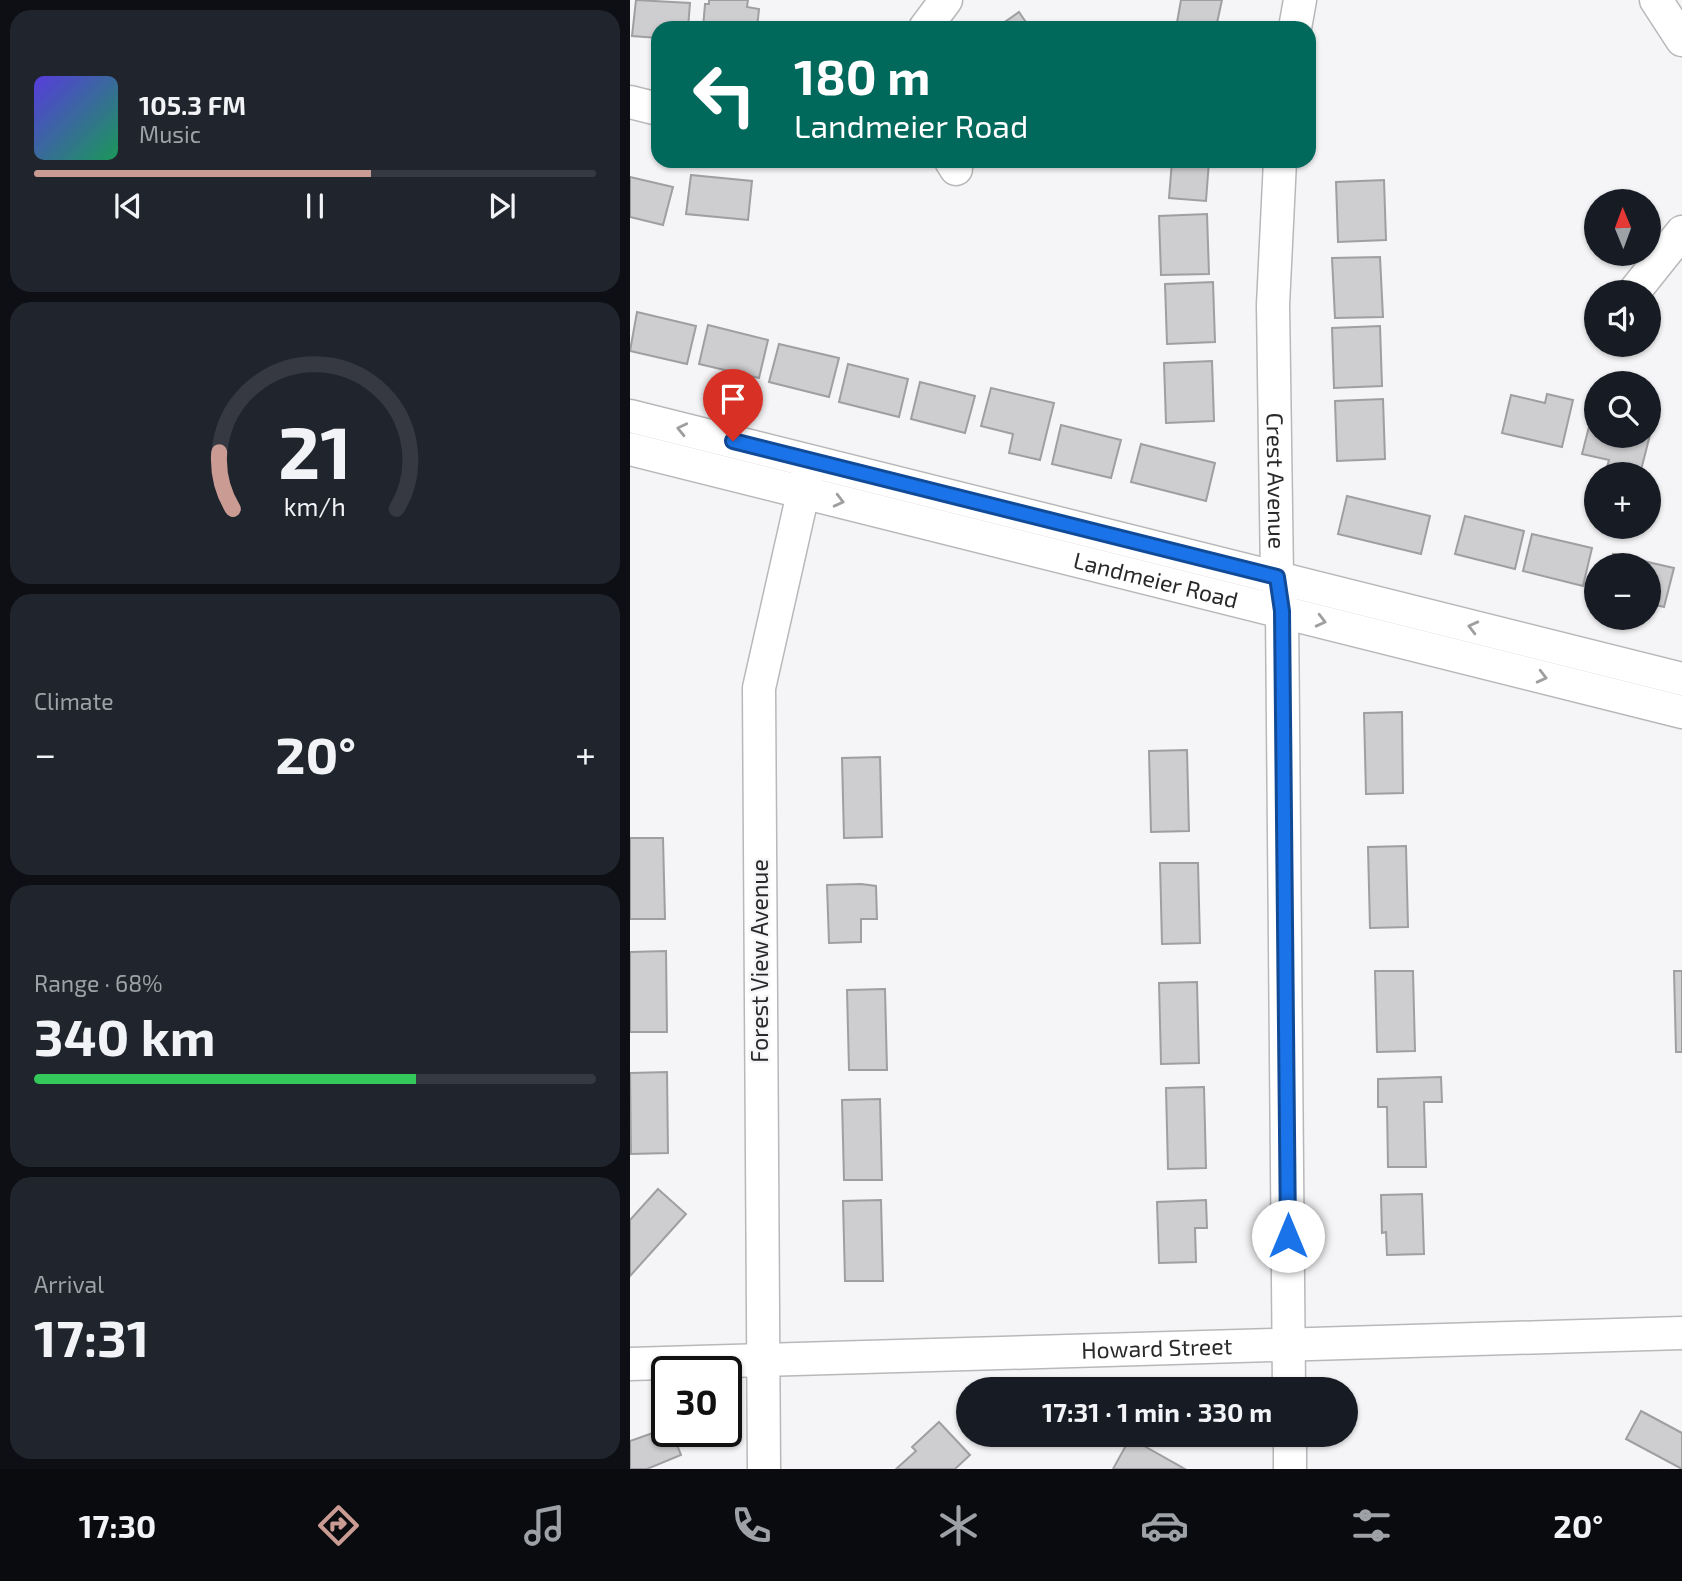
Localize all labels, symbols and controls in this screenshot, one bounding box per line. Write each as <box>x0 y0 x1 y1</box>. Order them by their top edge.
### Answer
text: 180 m <box>794 46 930 105</box>
icon: left <box>679 49 770 140</box>
text: 105.3 FM <box>139 89 246 120</box>
text: Landmeier Road <box>794 106 1028 144</box>
text: Music <box>139 120 201 148</box>
icon: previous <box>109 187 147 225</box>
icon: pause <box>296 187 334 225</box>
icon: next <box>483 187 521 225</box>
north arrow <box>1584 189 1661 266</box>
map controls <box>1584 189 1661 630</box>
button: sound <box>1584 280 1661 357</box>
pin <box>703 369 763 441</box>
button: search <box>1584 371 1661 448</box>
icon: arrive <box>714 380 752 418</box>
text: 21 <box>278 406 352 494</box>
street label: Crest Avenue <box>1262 412 1292 549</box>
one-way arrow <box>676 423 688 437</box>
button: + <box>1584 462 1661 539</box>
text: km/h <box>284 490 346 520</box>
one-way arrow <box>833 493 845 507</box>
street label: Landmeier Road <box>1071 545 1241 614</box>
button: − <box>1584 553 1661 630</box>
one-way arrow <box>1315 613 1327 627</box>
one-way arrow <box>1467 621 1479 635</box>
one-way arrow <box>1536 669 1548 683</box>
text: Climate <box>34 687 114 715</box>
text: 20° <box>275 722 356 784</box>
text: − <box>34 730 56 776</box>
text: + <box>575 730 596 776</box>
street label: Forest View Avenue <box>745 859 773 1063</box>
text: Range · 68% <box>34 969 163 997</box>
text: 340 km <box>34 1004 216 1066</box>
position arrow <box>1251 1199 1325 1273</box>
text: Arrival <box>34 1270 104 1298</box>
text: 17:31 <box>34 1305 149 1367</box>
street label: Howard Street <box>1081 1331 1233 1364</box>
speed limit sign: 30 <box>651 1356 742 1447</box>
text: 17:31 · 1 min · 330 m <box>1042 1396 1272 1427</box>
icon: directions <box>314 1501 363 1550</box>
icon: music <box>520 1501 569 1550</box>
icon: phone <box>727 1501 776 1550</box>
icon: climate <box>934 1501 983 1550</box>
icon: car <box>1140 1501 1189 1550</box>
icon: filters <box>1347 1501 1396 1550</box>
text: 17:30 <box>79 1506 156 1544</box>
text: 20° <box>1553 1506 1603 1544</box>

